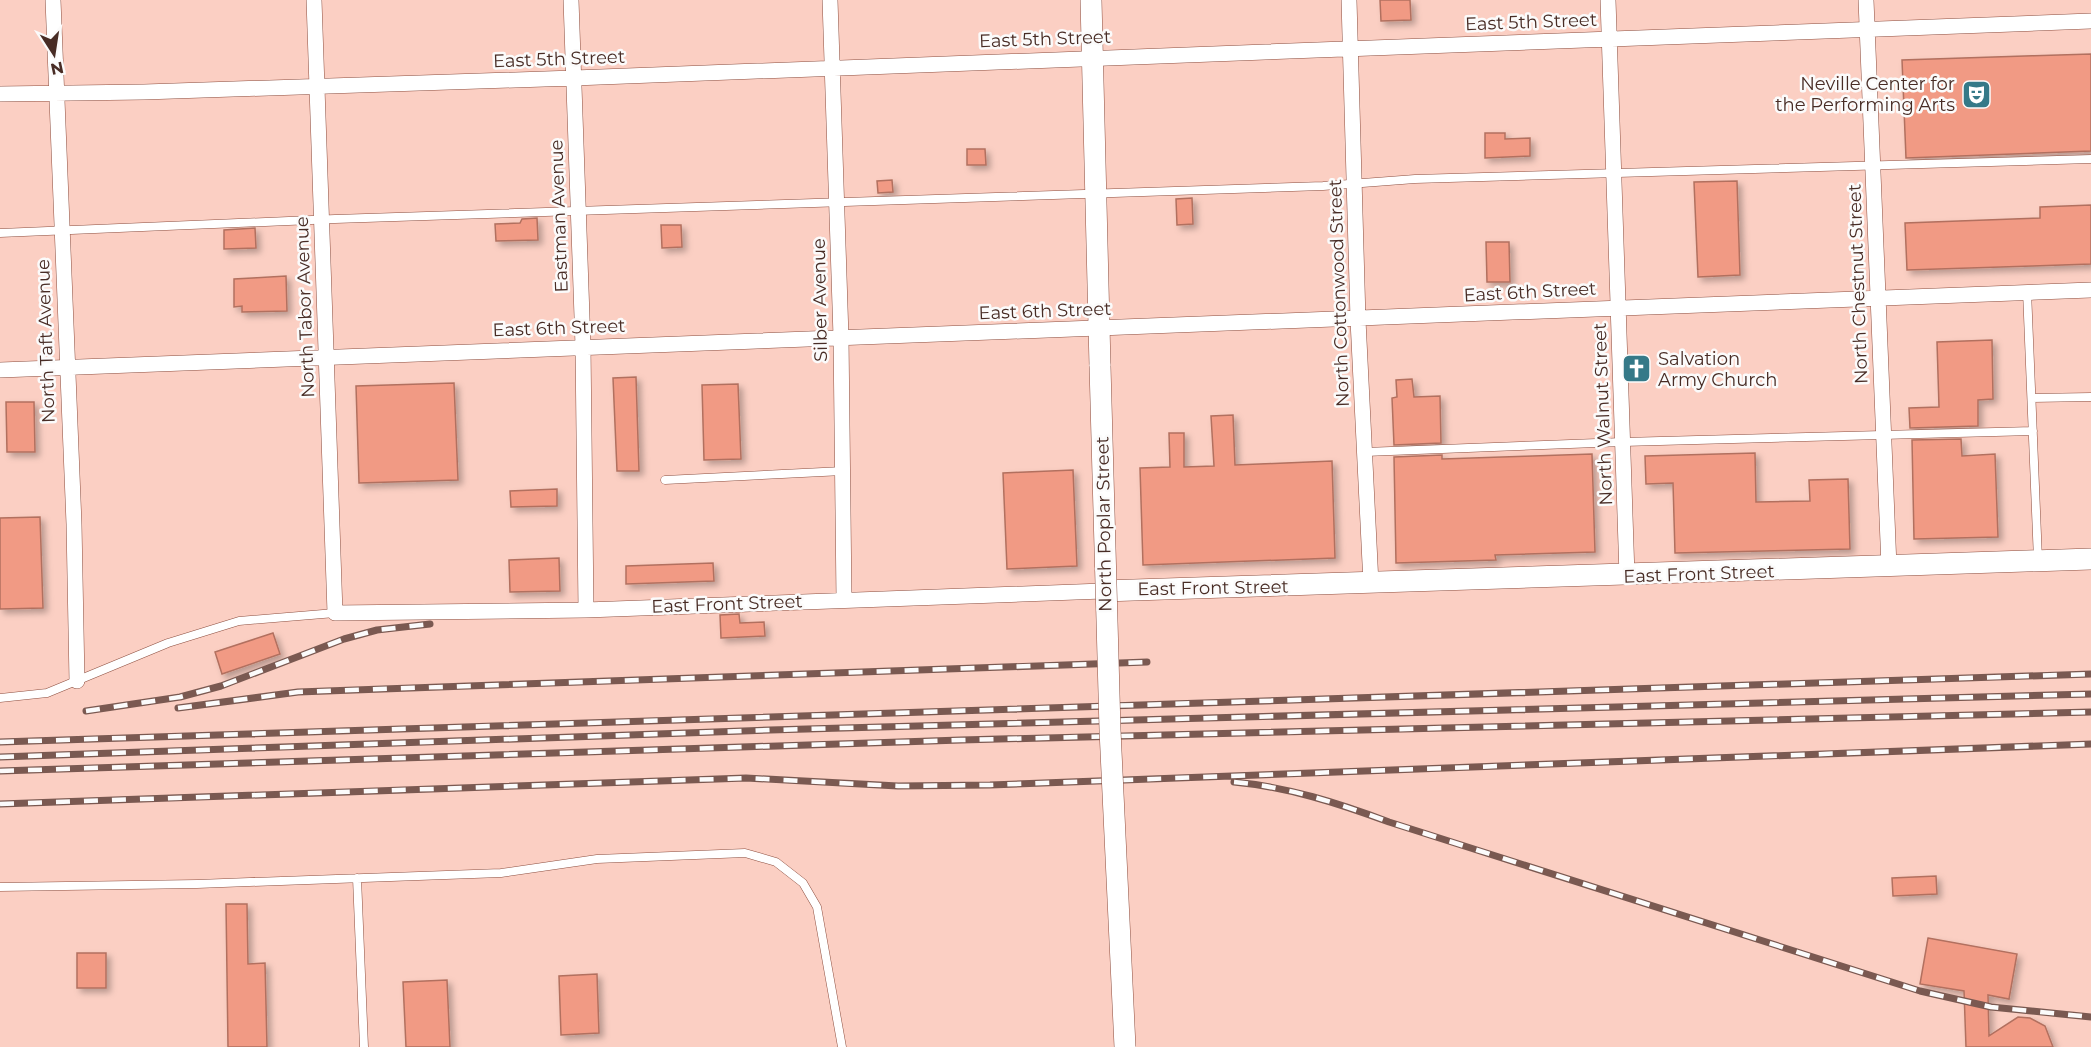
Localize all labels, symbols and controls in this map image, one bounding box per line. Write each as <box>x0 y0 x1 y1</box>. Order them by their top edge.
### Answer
street label: East 5th Street <box>1465 9 1597 35</box>
north arrow <box>24 24 84 84</box>
street label: East 5th Street <box>979 26 1111 52</box>
street label: East 5th Street <box>493 46 625 72</box>
text: N <box>49 58 65 79</box>
place label: Neville Center for the Performing Arts <box>1775 73 1955 116</box>
theatre icon: Neville Center for the Performing Arts <box>1960 78 1992 110</box>
street label: Eastman Avenue <box>545 139 573 293</box>
street label: North Cottonwood Street <box>1324 179 1354 407</box>
street label: North Chestnut Street <box>1844 184 1872 384</box>
street label: North Tabor Avenue <box>291 216 319 398</box>
street label: Silber Avenue <box>808 238 832 362</box>
street label: North Taft Avenue <box>32 258 60 423</box>
street label: East 6th Street <box>1463 278 1597 306</box>
street label: East 6th Street <box>978 298 1112 324</box>
street label: East 6th Street <box>492 315 626 341</box>
street label: North Walnut Street <box>1589 322 1617 506</box>
place label: Salvation Army Church <box>1658 348 1777 391</box>
church icon: Salvation Army Church <box>1621 353 1653 385</box>
street label: North Poplar Street <box>1091 436 1117 612</box>
street label: East Front Street <box>1623 560 1775 588</box>
street label: East Front Street <box>1137 576 1289 600</box>
street label: East Front Street <box>651 590 803 618</box>

